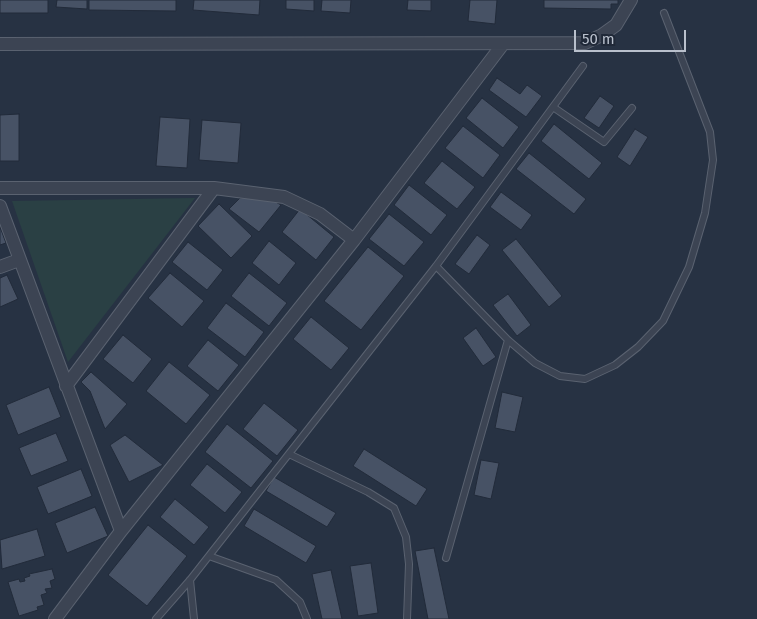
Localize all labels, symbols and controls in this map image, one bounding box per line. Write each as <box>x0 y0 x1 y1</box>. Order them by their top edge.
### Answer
scale bar <box>577 20 690 52</box>
text: 50 m <box>582 30 615 48</box>

